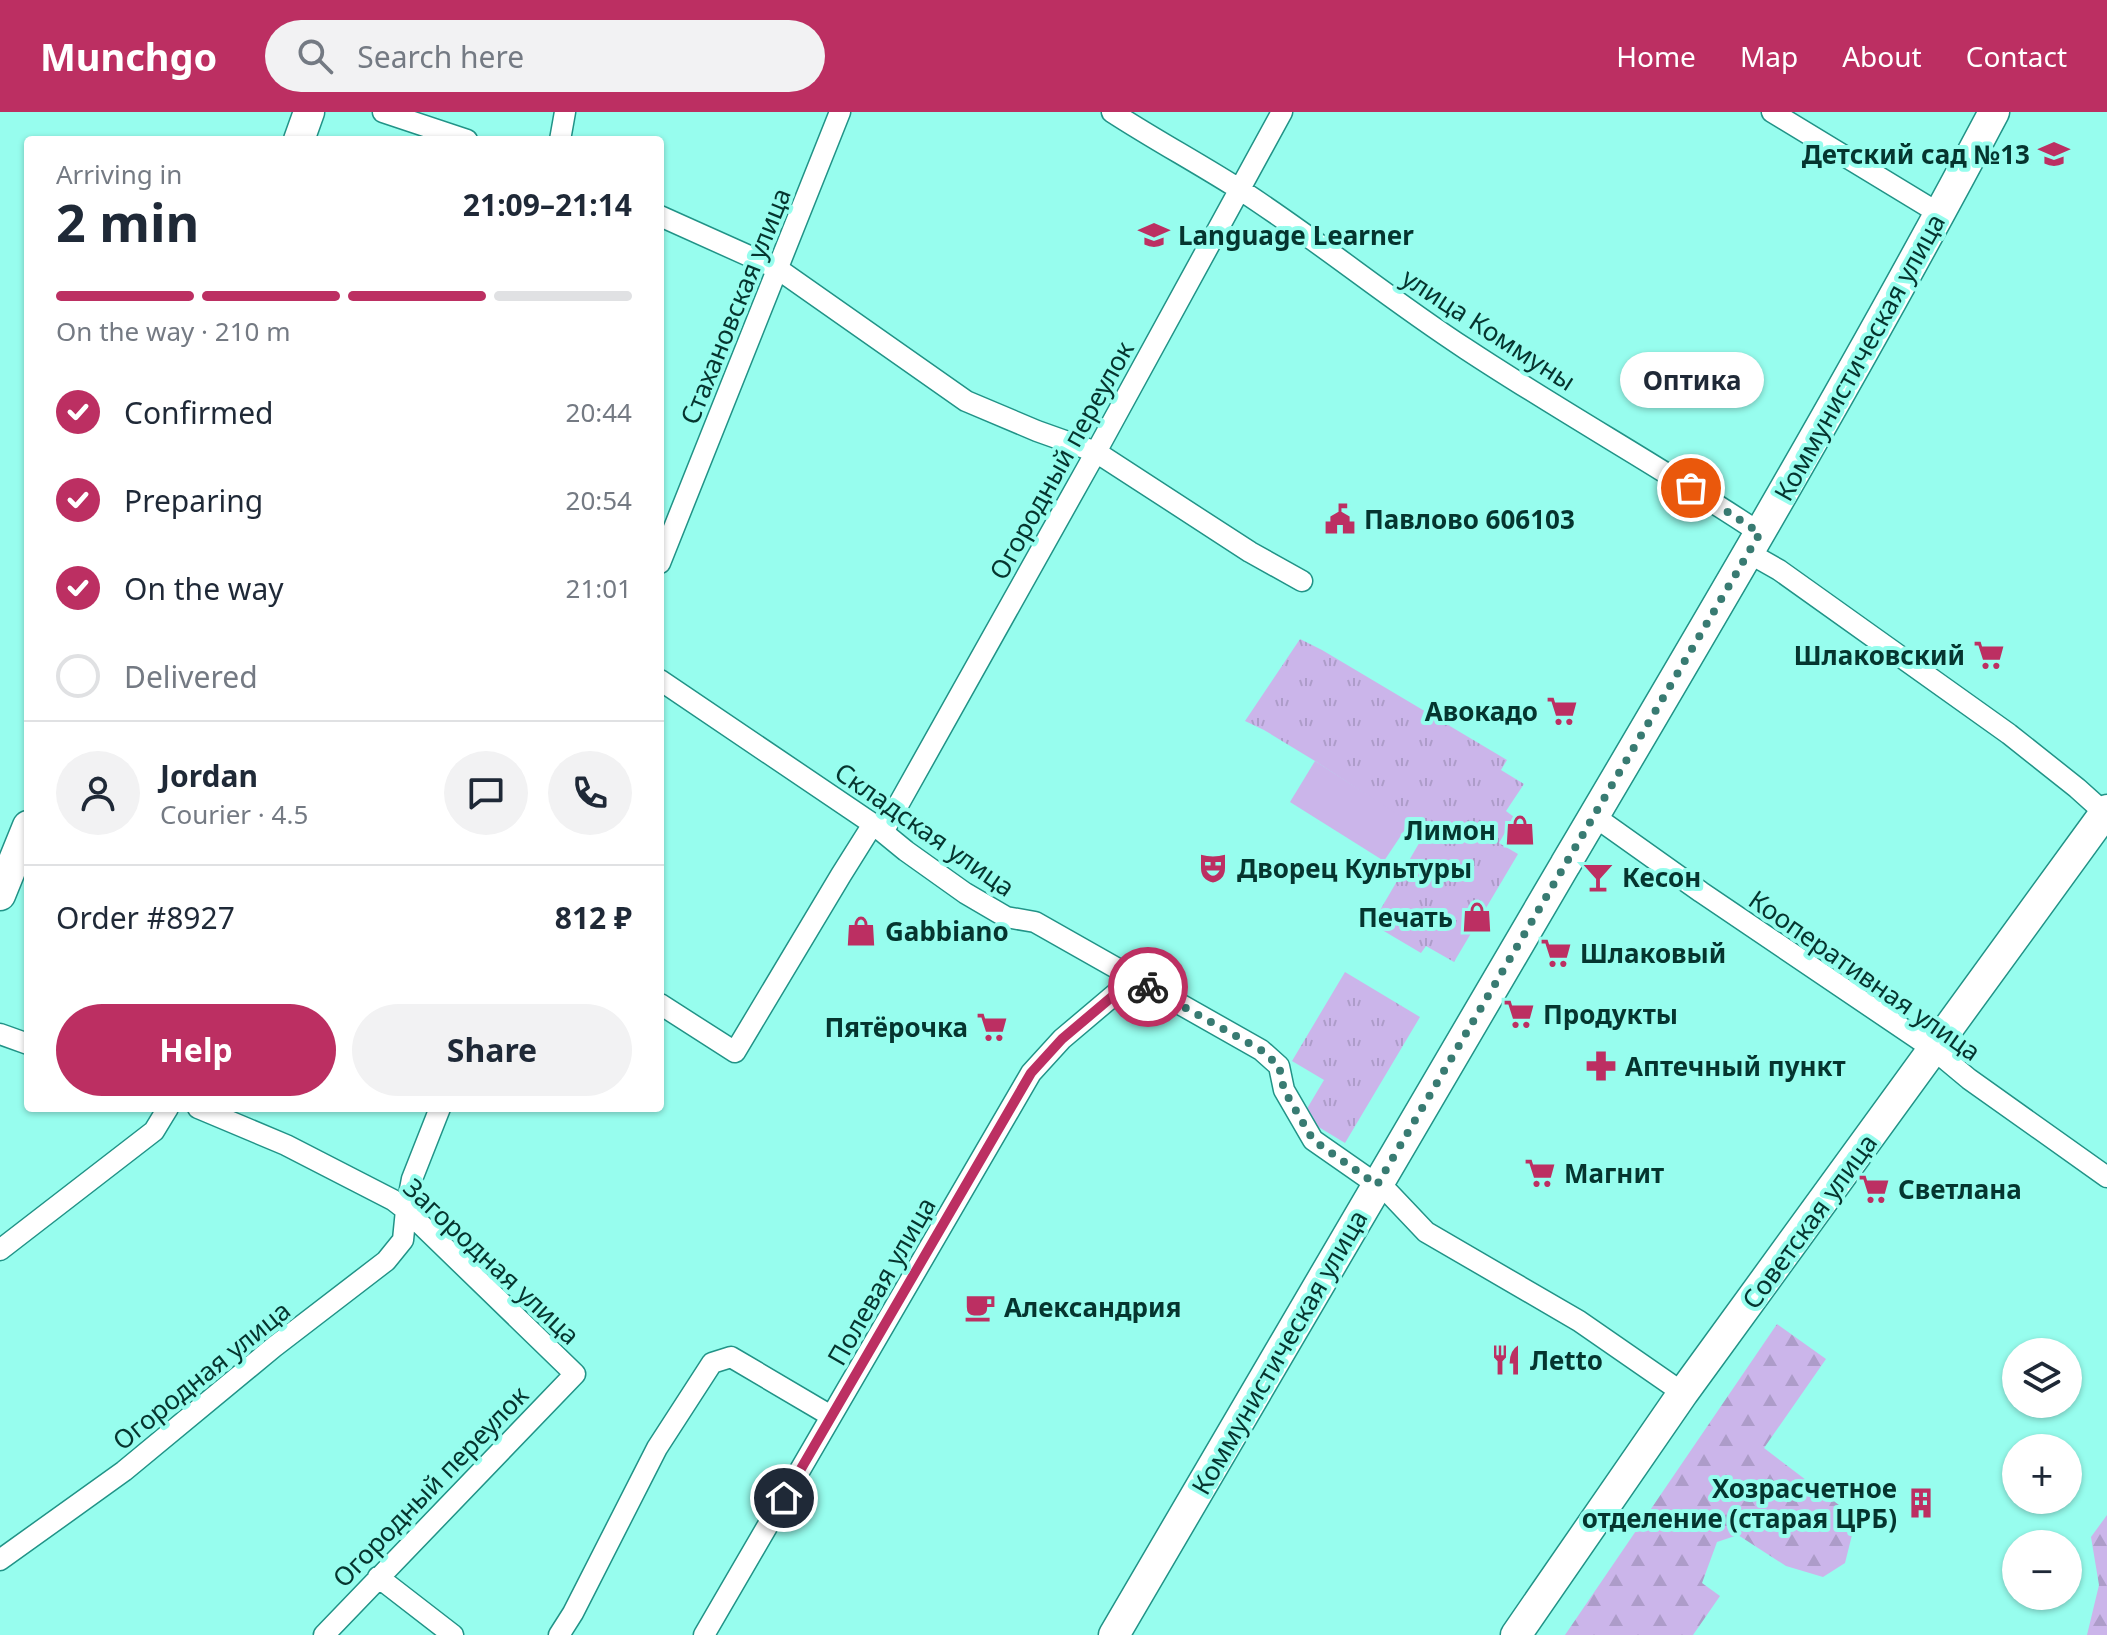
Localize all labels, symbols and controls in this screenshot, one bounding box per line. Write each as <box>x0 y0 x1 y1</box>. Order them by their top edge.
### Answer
search box <box>265 20 825 92</box>
text: Munchgo <box>40 30 217 82</box>
icon: search <box>293 34 337 78</box>
text: Search here <box>357 36 524 77</box>
text: Home <box>1616 37 1696 75</box>
text: Map <box>1740 37 1798 75</box>
text: About <box>1842 37 1922 75</box>
text: Contact <box>1966 37 2067 75</box>
place label: Детский сад №13 <box>1802 136 2030 172</box>
school or university icon: Детский сад №13 <box>2037 137 2071 171</box>
text: Arriving in <box>56 156 182 192</box>
street label: Стахановская улица <box>671 182 799 430</box>
text: 21:09–21:14 <box>463 184 632 225</box>
text: 2 min <box>56 186 199 257</box>
street label: Коммунистическая улица <box>1765 207 1953 507</box>
place label: Language Learner <box>1178 217 1414 253</box>
school or university icon: Language Learner <box>1137 218 1171 252</box>
street label: улица Коммуны <box>1395 259 1583 399</box>
text: On the way · 210 m <box>56 313 290 349</box>
street label: Огородный переулок <box>980 334 1142 586</box>
callout: Оптика <box>1619 352 1763 408</box>
text: Оптика <box>1643 362 1741 398</box>
icon: check <box>56 390 100 434</box>
text: Confirmed <box>124 392 274 433</box>
text: 20:44 <box>566 394 632 430</box>
pin <box>1657 454 1725 522</box>
icon: bag <box>1669 466 1713 510</box>
icon: check <box>56 478 100 522</box>
text: Preparing <box>124 480 263 521</box>
text: 20:54 <box>566 482 632 518</box>
place label: Павлово 606103 <box>1364 501 1575 537</box>
public building icon: Павлово 606103 <box>1323 502 1357 536</box>
icon: check <box>56 566 100 610</box>
text: On the way <box>124 568 284 609</box>
text: 21:01 <box>566 570 632 606</box>
place label: Шлаковский <box>1794 637 1965 673</box>
supermarket icon: Шлаковский <box>1972 638 2006 672</box>
text: Delivered <box>124 656 258 697</box>
place label: Авокадо <box>1425 693 1538 729</box>
supermarket icon: Авокадо <box>1545 694 1579 728</box>
button: person <box>56 751 140 835</box>
button: chat <box>444 751 528 835</box>
button: phone <box>548 751 632 835</box>
street label: Складская улица <box>828 753 1022 905</box>
text: Jordan <box>160 755 258 796</box>
text: Courier · 4.5 <box>160 796 308 832</box>
place label: Лимон <box>1404 812 1496 848</box>
shop icon: Лимон <box>1503 813 1537 847</box>
place label: Дворец Культуры <box>1237 850 1472 886</box>
theatre icon: Дворец Культуры <box>1196 851 1230 885</box>
place label: Кесон <box>1622 859 1701 895</box>
bar icon: Кесон <box>1581 860 1615 894</box>
street label: Кооперативная улица <box>1742 881 1988 1069</box>
text: Order #8927 <box>56 897 235 938</box>
text: 812 ₽ <box>555 897 632 938</box>
place label: Печать <box>1358 899 1453 935</box>
shop icon: Печать <box>1460 900 1494 934</box>
place label: Gabbiano <box>885 913 1009 949</box>
shop icon: Gabbiano <box>844 914 878 948</box>
place label: Шлаковый <box>1580 935 1726 971</box>
supermarket icon: Шлаковый <box>1539 936 1573 970</box>
courier <box>1108 947 1188 1027</box>
icon: bike <box>1126 965 1170 1009</box>
place label: Продукты <box>1543 996 1678 1032</box>
supermarket icon: Продукты <box>1502 997 1536 1031</box>
button: Help <box>56 1004 336 1096</box>
button: Share <box>352 1004 632 1096</box>
place label: Пятёрочка <box>824 1009 968 1045</box>
supermarket icon: Пятёрочка <box>975 1010 1009 1044</box>
place label: Аптечный пункт <box>1625 1048 1846 1084</box>
pharmacy icon: Аптечный пункт <box>1584 1049 1618 1083</box>
street label: Советская улица <box>1733 1126 1885 1316</box>
place label: Магнит <box>1564 1155 1664 1191</box>
supermarket icon: Магнит <box>1523 1156 1557 1190</box>
street label: Загородная улица <box>396 1170 588 1352</box>
place label: Светлана <box>1898 1171 2022 1207</box>
supermarket icon: Светлана <box>1857 1172 1891 1206</box>
street label: Полевая улица <box>818 1190 944 1372</box>
street label: Коммунистическая улица <box>1183 1203 1375 1501</box>
place label: Александрия <box>1004 1289 1181 1325</box>
cafe icon: Александрия <box>963 1290 997 1324</box>
street label: Огородная улица <box>105 1292 297 1458</box>
map controls <box>2002 1338 2082 1610</box>
button: layers <box>2002 1338 2082 1418</box>
place label: Леtto <box>1530 1342 1603 1378</box>
restaurant icon: Леtto <box>1489 1343 1523 1377</box>
street label: Огородный переулок <box>324 1377 536 1595</box>
button: + <box>2002 1434 2082 1514</box>
pin <box>750 1464 818 1532</box>
place label: Хозрасчетное отделение (старая ЦРБ) <box>1582 1470 1897 1536</box>
icon: home <box>762 1476 806 1520</box>
building icon: Хозрасчетное отделение (старая ЦРБ) <box>1904 1486 1938 1520</box>
button: − <box>2002 1530 2082 1610</box>

